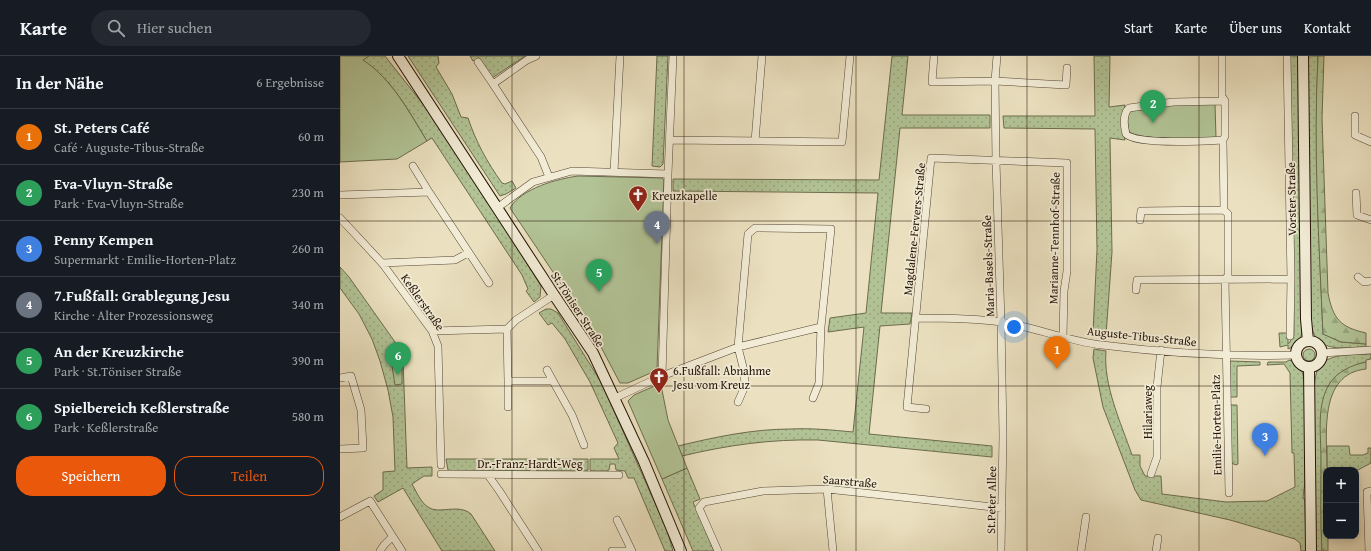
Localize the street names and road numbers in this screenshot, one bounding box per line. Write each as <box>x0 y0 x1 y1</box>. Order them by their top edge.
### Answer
street label: Magdalene-Fervers-Straße <box>899 161 929 296</box>
street label: Vorster Straße <box>1282 162 1300 236</box>
street label: Marianne-Tennhof-Straße <box>1044 171 1064 304</box>
street label: Maria-Basels-Straße <box>978 214 998 317</box>
street label: St.Töniser Straße <box>547 268 609 351</box>
street label: Keßlerstraße <box>397 270 449 334</box>
street label: Auguste-Tibus-Straße <box>1086 322 1198 350</box>
street label: Emilie-Horten-Platz <box>1207 375 1225 475</box>
street label: Hilariaweg <box>1139 385 1156 439</box>
street label: Dr.-Franz-Hardt-Weg <box>477 455 583 472</box>
street label: St.Peter Allee <box>982 466 1000 534</box>
street label: Saarstraße <box>822 470 878 492</box>

